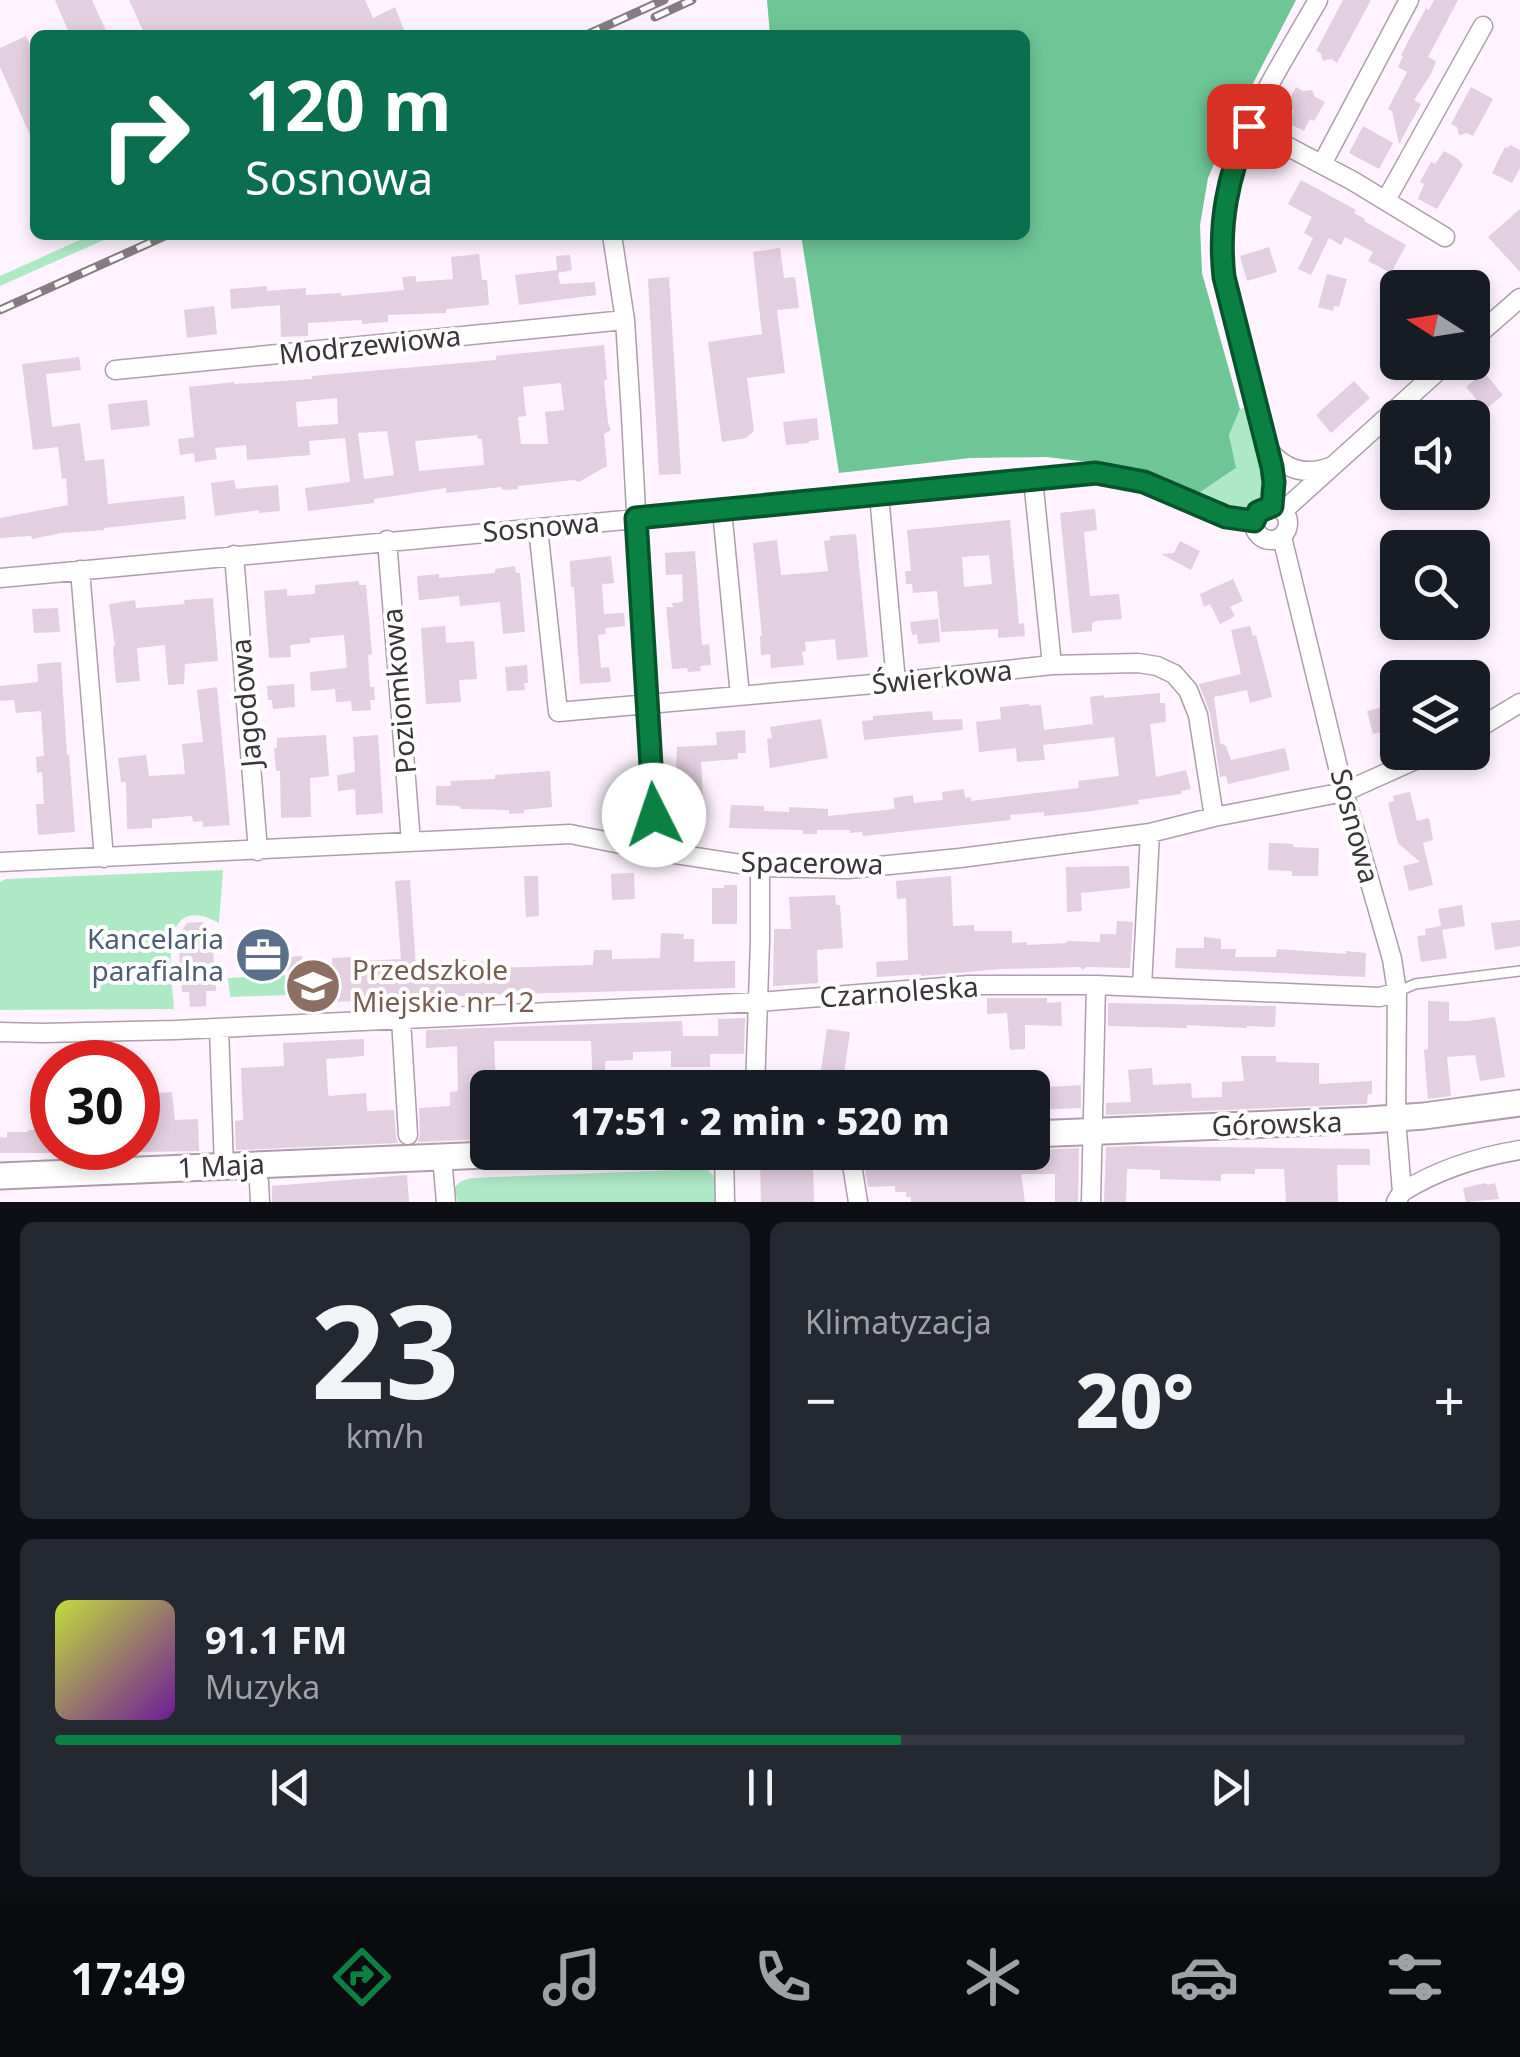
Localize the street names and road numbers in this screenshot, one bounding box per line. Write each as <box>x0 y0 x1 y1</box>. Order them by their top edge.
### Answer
street label: Modrzewiowa <box>277 316 463 372</box>
street label: Sosnowa <box>481 502 601 550</box>
street label: Poziomkowa <box>372 607 424 776</box>
street label: Jagodowa <box>220 637 270 772</box>
street label: Świerkowa <box>870 650 1014 702</box>
street label: Sosnowa <box>1322 764 1389 887</box>
street label: Spacerowa <box>740 842 884 882</box>
street label: Czarnoleska <box>818 966 980 1016</box>
street label: Górowska <box>1211 1102 1343 1144</box>
street label: 1 Maja <box>176 1144 266 1186</box>

